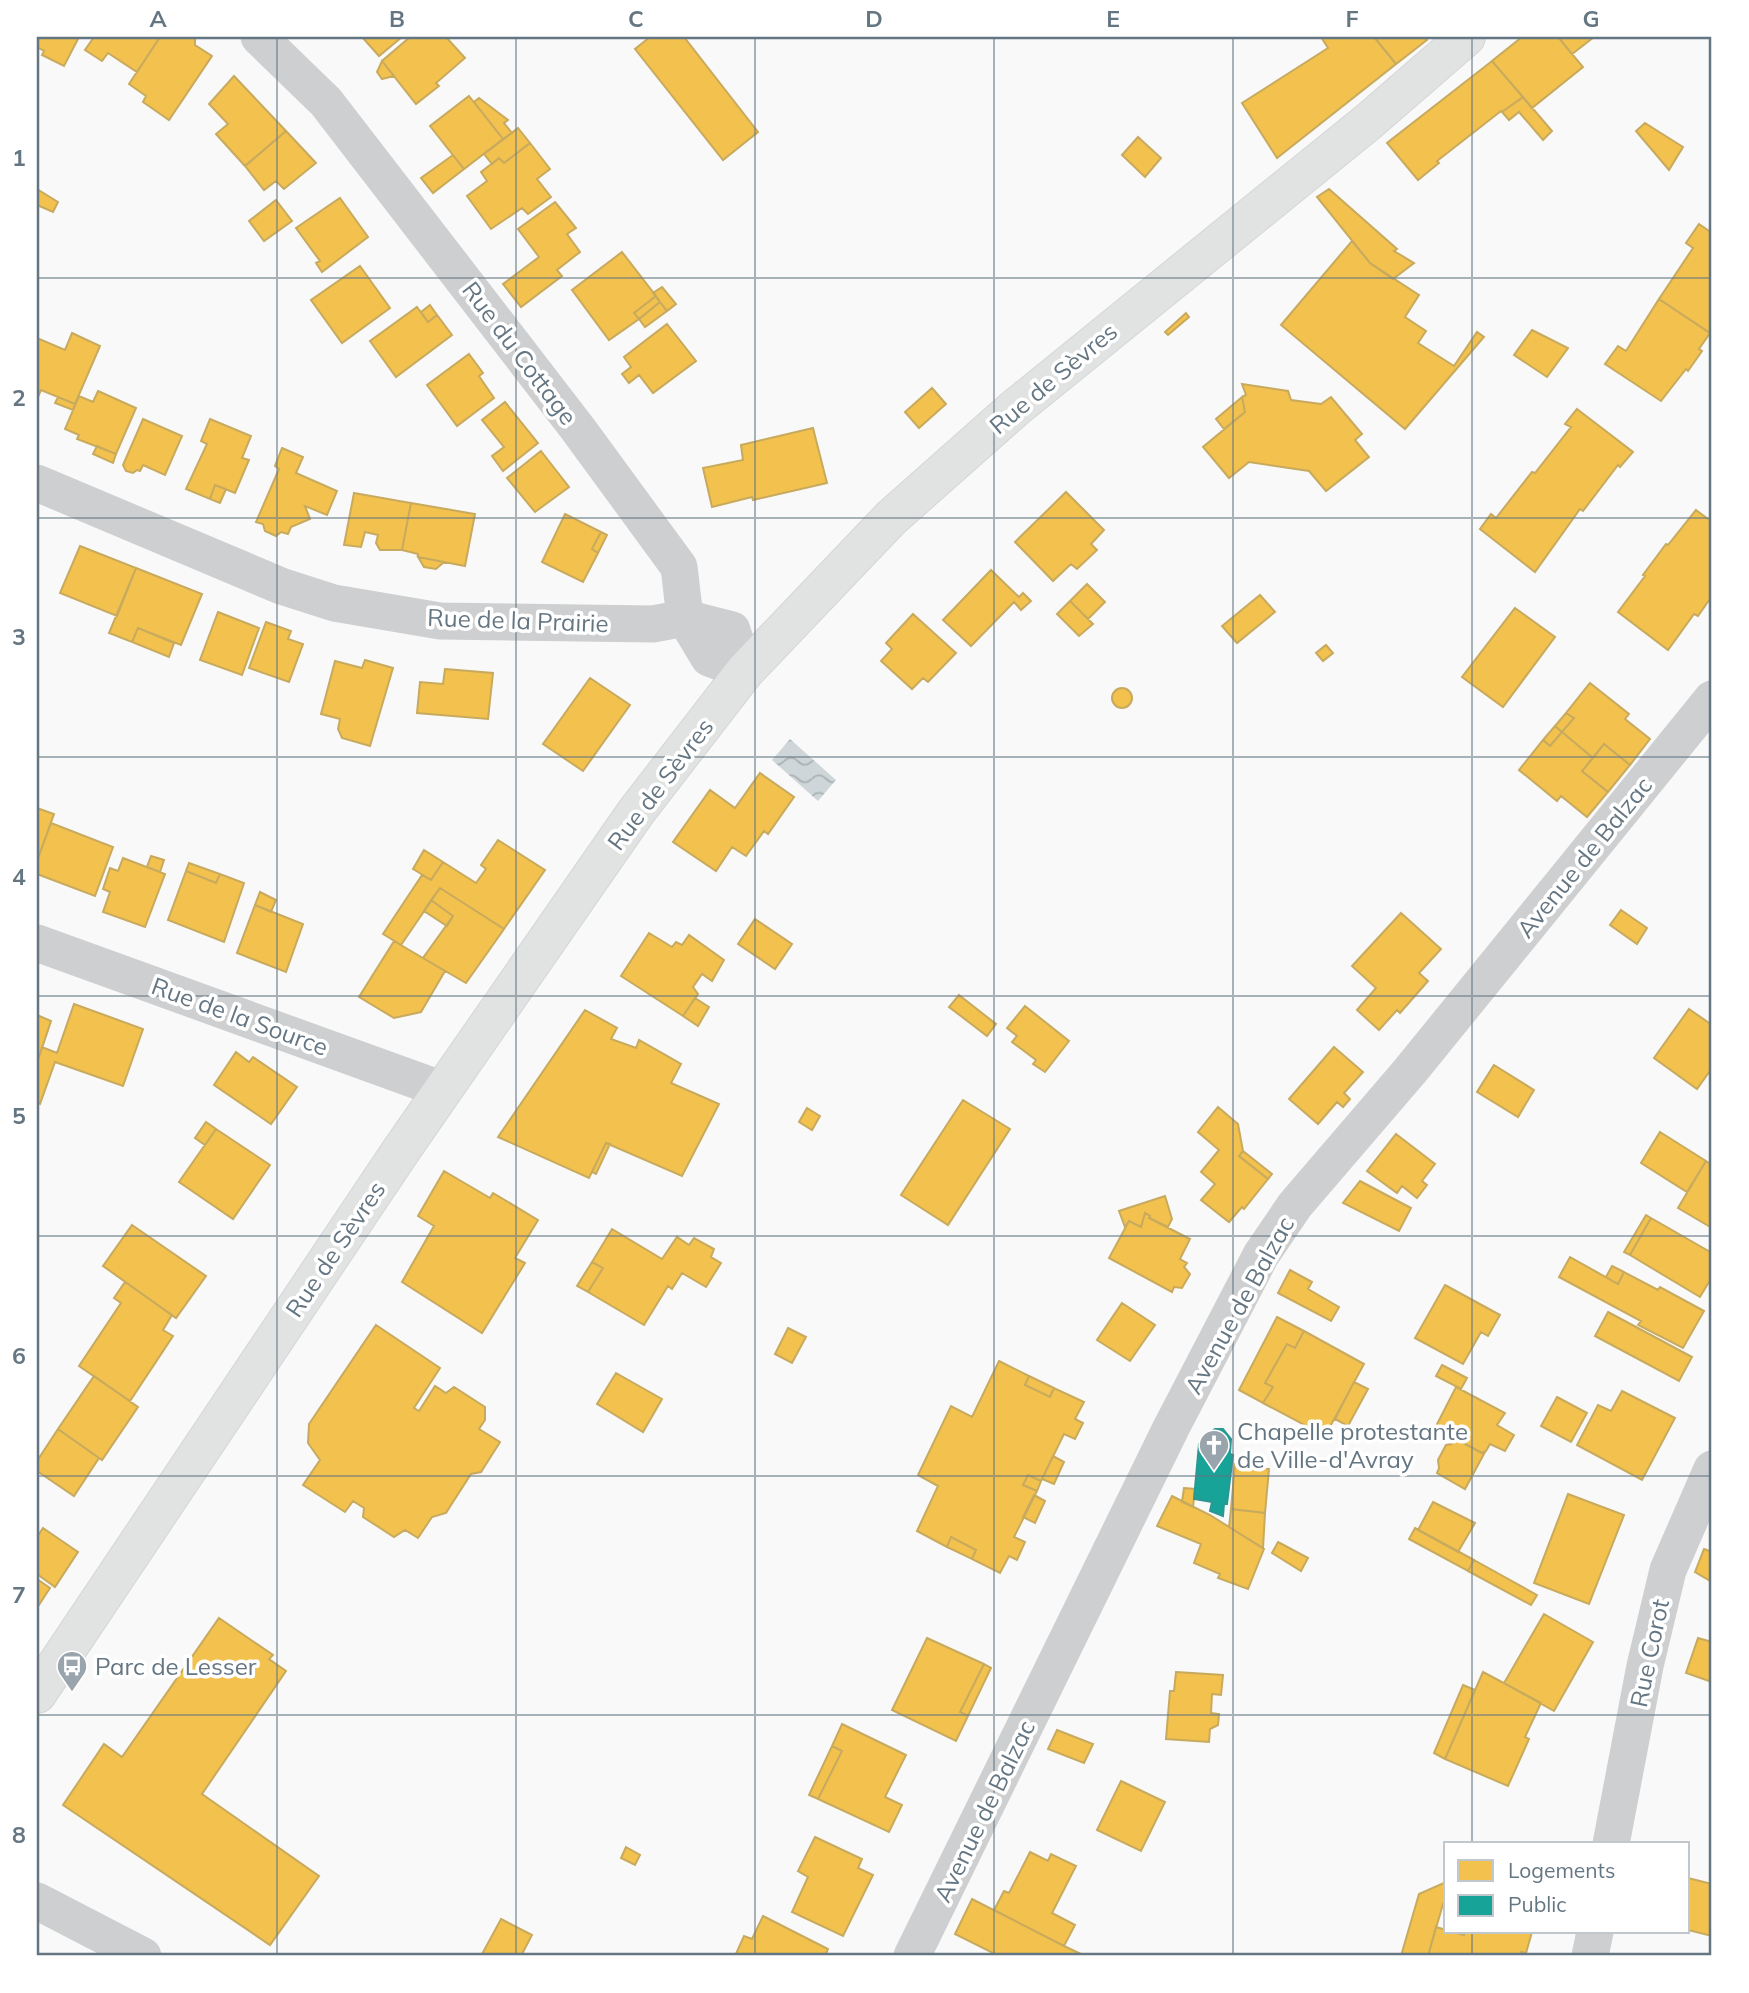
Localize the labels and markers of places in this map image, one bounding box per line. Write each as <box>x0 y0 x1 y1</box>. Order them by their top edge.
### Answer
place label: Chapelle protestante de Ville-d'Avray <box>1237 1416 1468 1474</box>
church icon: Chapelle protestante de Ville-d'Avray <box>1197 1428 1231 1472</box>
bus stop icon: Parc de Lesser <box>55 1649 89 1693</box>
place label: Parc de Lesser <box>95 1651 257 1681</box>

